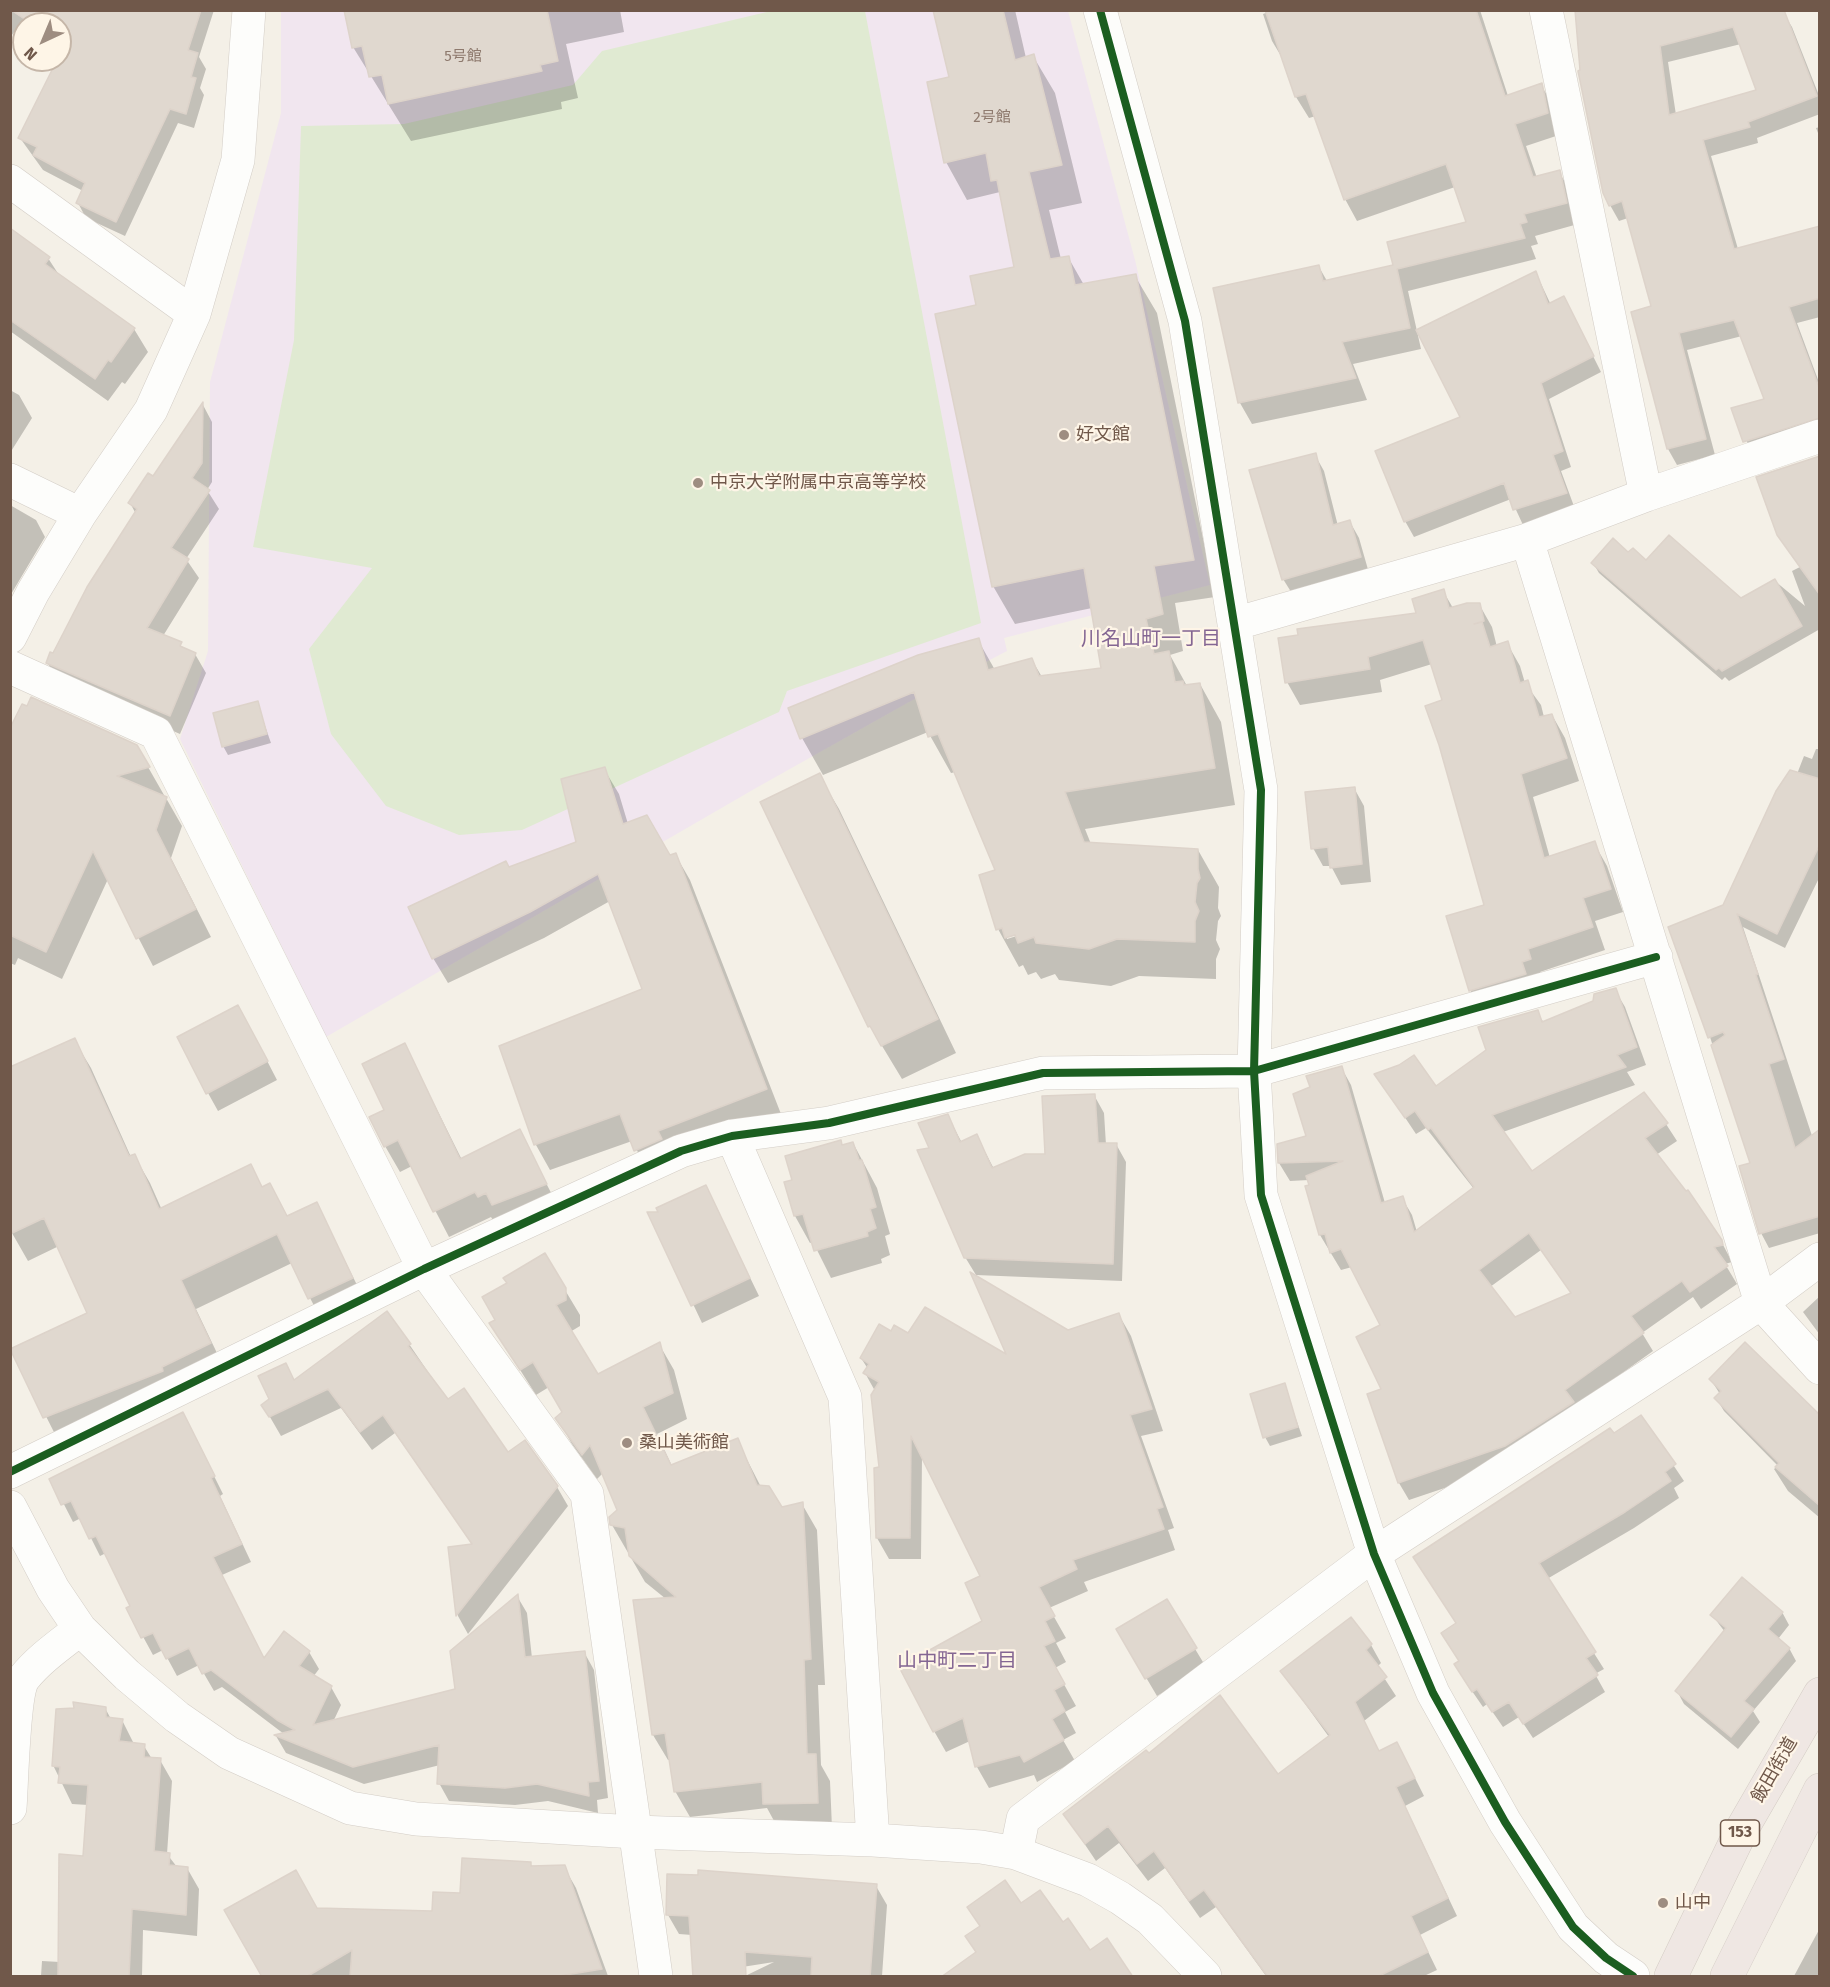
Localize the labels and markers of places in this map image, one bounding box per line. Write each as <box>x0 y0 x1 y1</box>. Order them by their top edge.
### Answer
place label: 好文館 <box>1076 424 1130 446</box>
marker: 好文館 <box>1057 428 1071 442</box>
place label: 中京大学附属中京高等学校 <box>710 472 926 494</box>
marker: 中京大学附属中京高等学校 <box>691 476 705 490</box>
place label: 桑山美術館 <box>639 1432 729 1454</box>
marker: 桑山美術館 <box>620 1436 634 1450</box>
place label: 山中 <box>1675 1892 1711 1914</box>
marker: 山中 <box>1656 1896 1670 1910</box>

